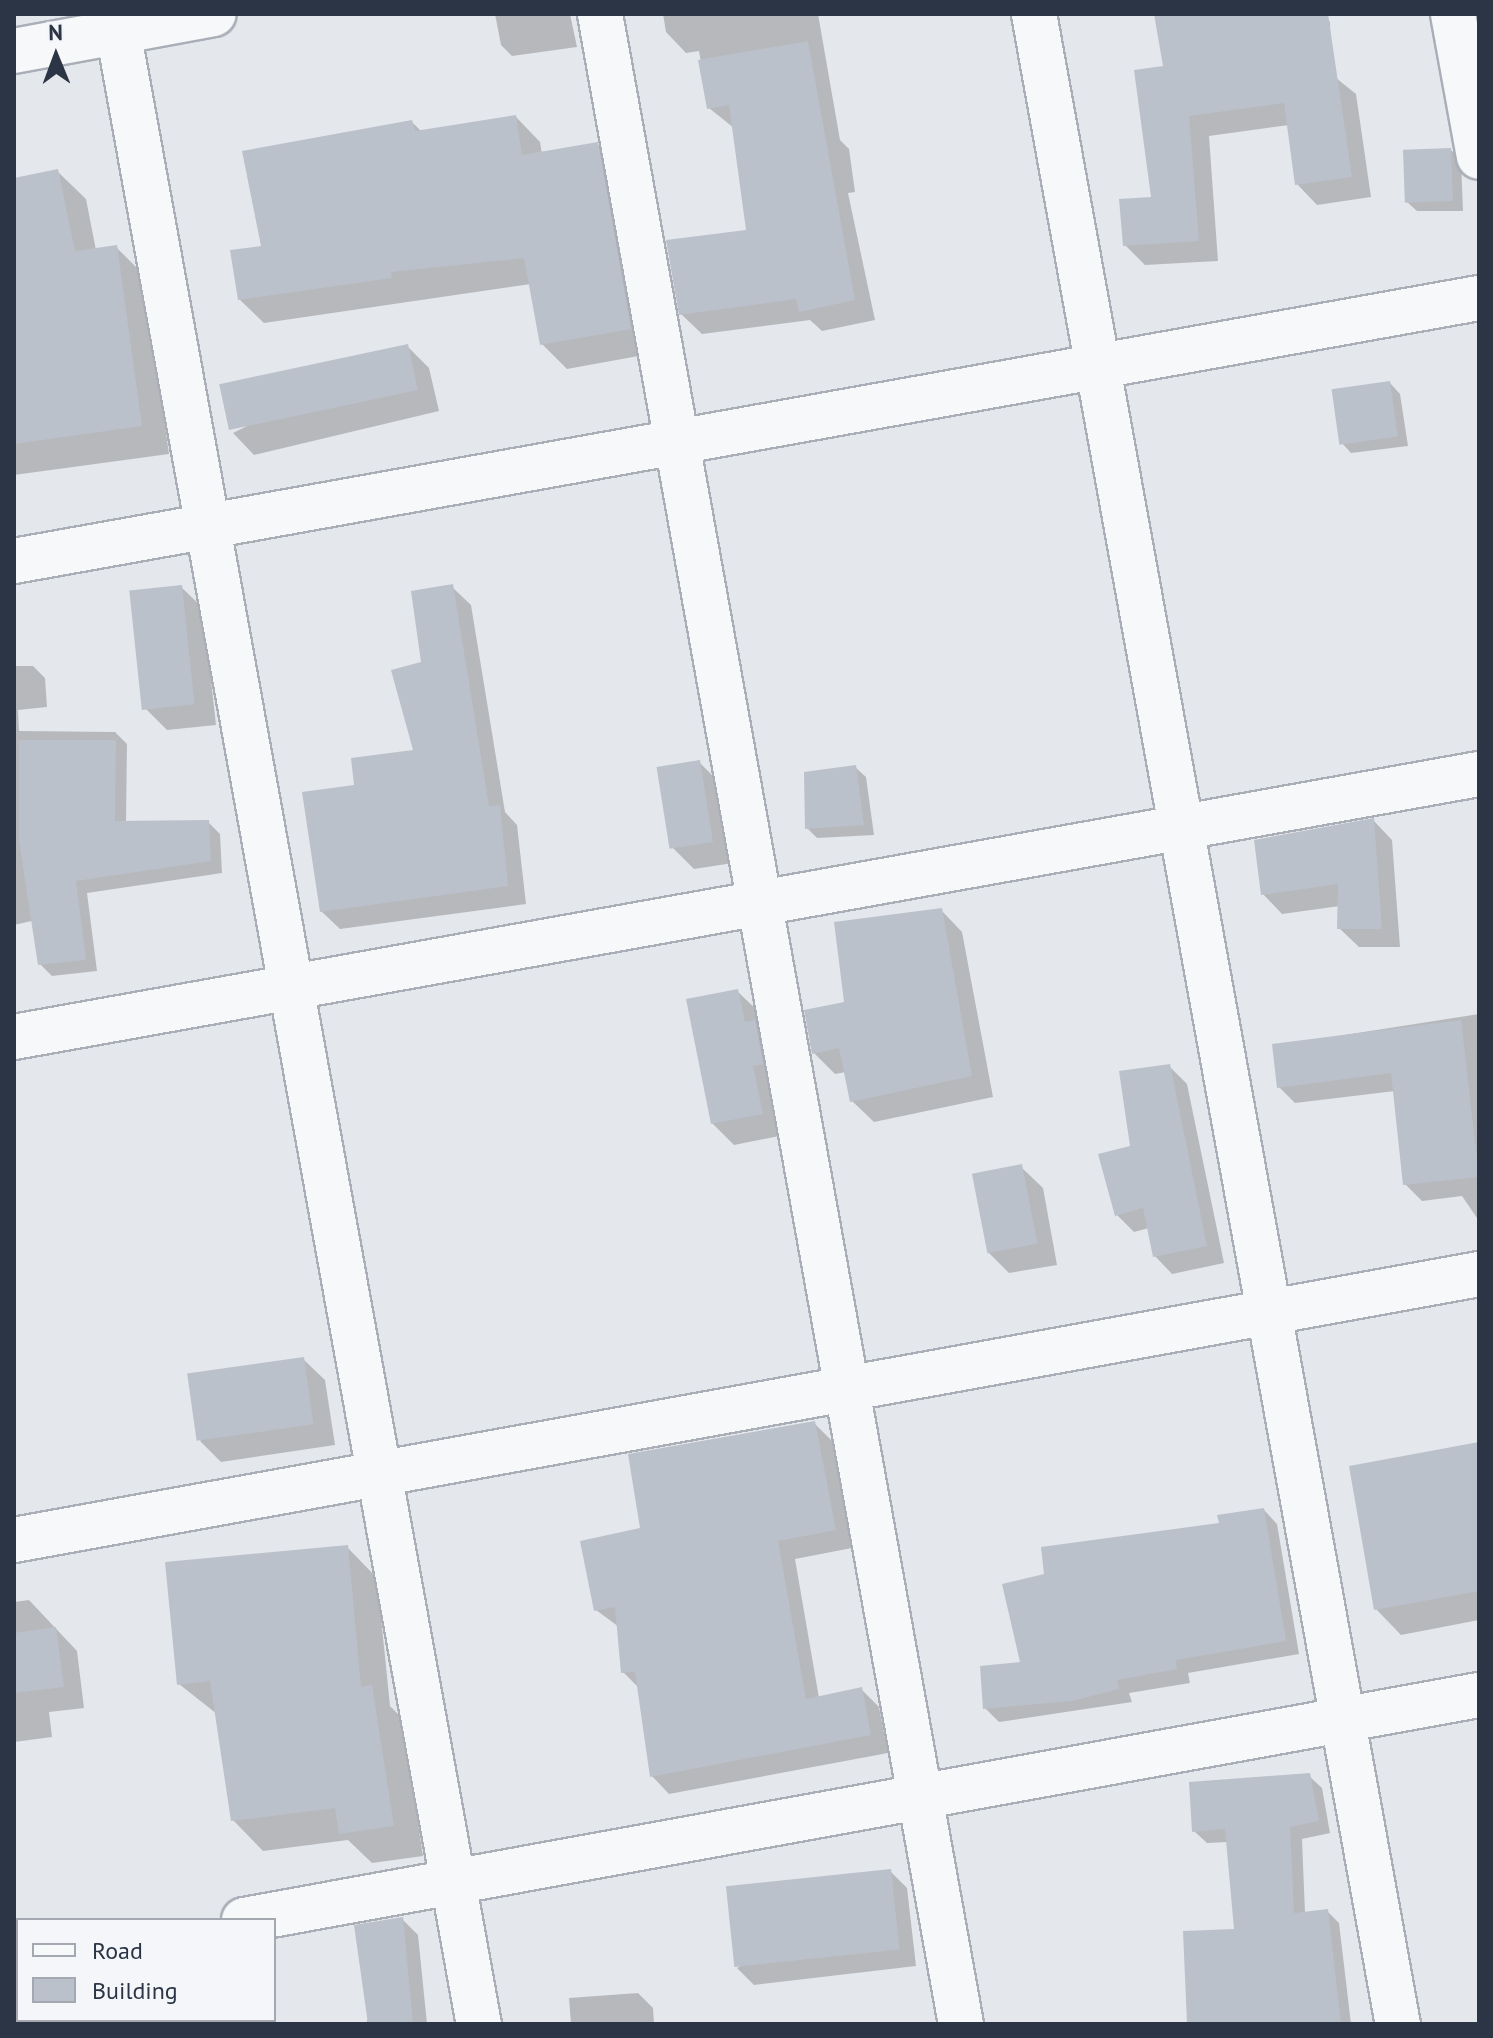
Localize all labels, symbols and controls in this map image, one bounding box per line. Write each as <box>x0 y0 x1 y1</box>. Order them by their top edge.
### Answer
north arrow <box>16 16 96 96</box>
text: N <box>48 18 63 46</box>
legend <box>16 1918 276 2022</box>
text: Road <box>92 1935 143 1966</box>
text: Building <box>92 1975 178 2006</box>

